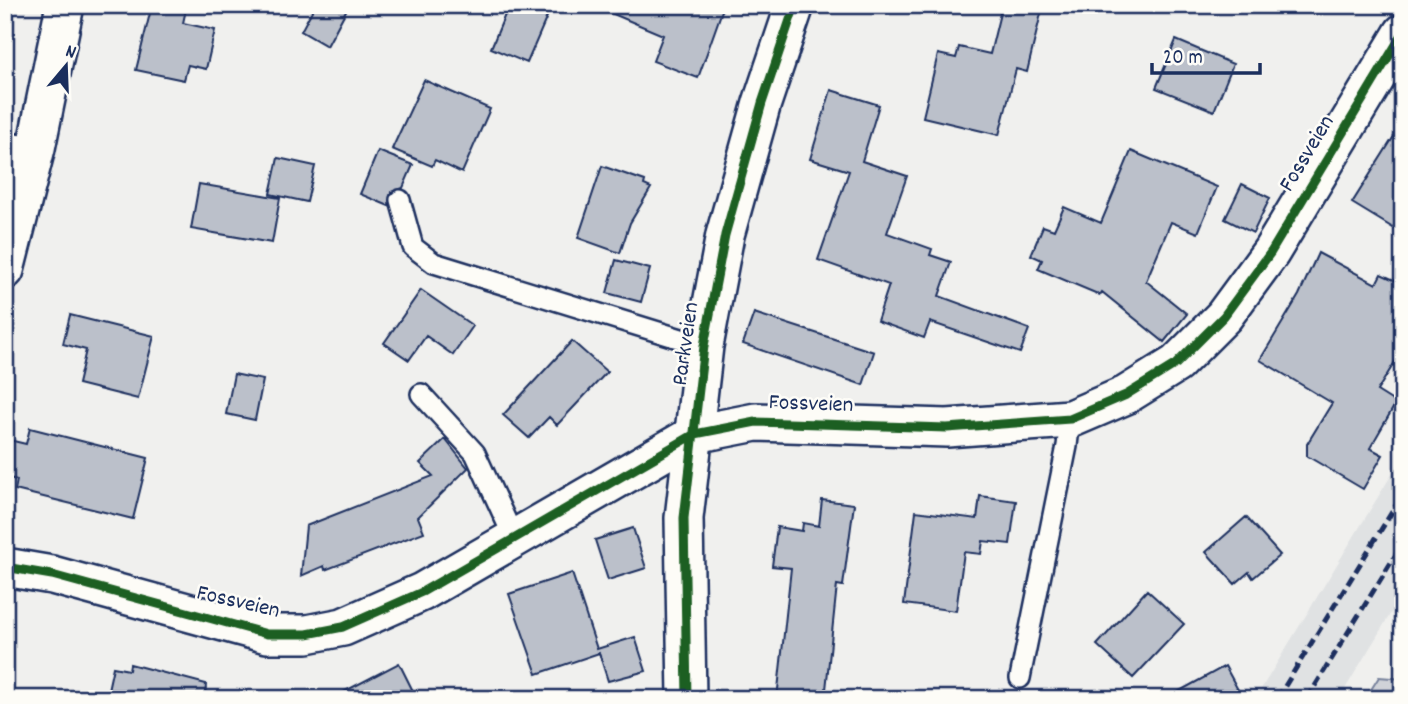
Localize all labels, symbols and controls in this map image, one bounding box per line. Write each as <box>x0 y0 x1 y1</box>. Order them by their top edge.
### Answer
north arrow <box>32 32 102 102</box>
scale bar <box>1152 32 1261 76</box>
text: N <box>62 39 79 68</box>
text: 20 m <box>1163 44 1203 74</box>
street label: Fossveien <box>1272 109 1344 199</box>
street label: Parkveien <box>665 300 709 388</box>
street label: Fossveien <box>768 387 854 423</box>
street label: Fossveien <box>193 577 283 629</box>

